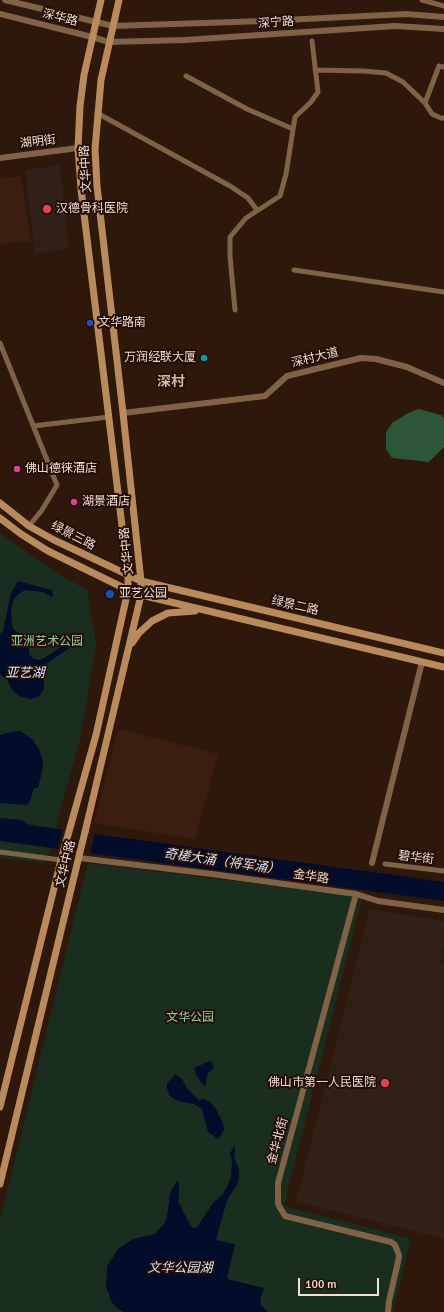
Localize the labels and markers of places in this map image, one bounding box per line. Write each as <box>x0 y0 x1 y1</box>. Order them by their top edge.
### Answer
place label: 汉德骨科医院 <box>56 202 128 216</box>
marker: 汉德骨科医院 <box>41 203 53 215</box>
place label: 文华路南 <box>98 316 146 330</box>
marker: 文华路南 <box>85 318 95 328</box>
place label: 万润经联大厦 <box>124 351 196 365</box>
marker: 万润经联大厦 <box>199 353 209 363</box>
place label: 佛山德徕酒店 <box>25 462 97 476</box>
marker: 佛山德徕酒店 <box>12 464 22 474</box>
place label: 湖景酒店 <box>82 495 130 509</box>
marker: 湖景酒店 <box>69 497 79 507</box>
place label: 亚艺公园 <box>119 587 167 601</box>
marker: 亚艺公园 <box>104 588 116 600</box>
place label: 佛山市第一人民医院 <box>268 1076 376 1090</box>
marker: 佛山市第一人民医院 <box>379 1077 391 1089</box>

